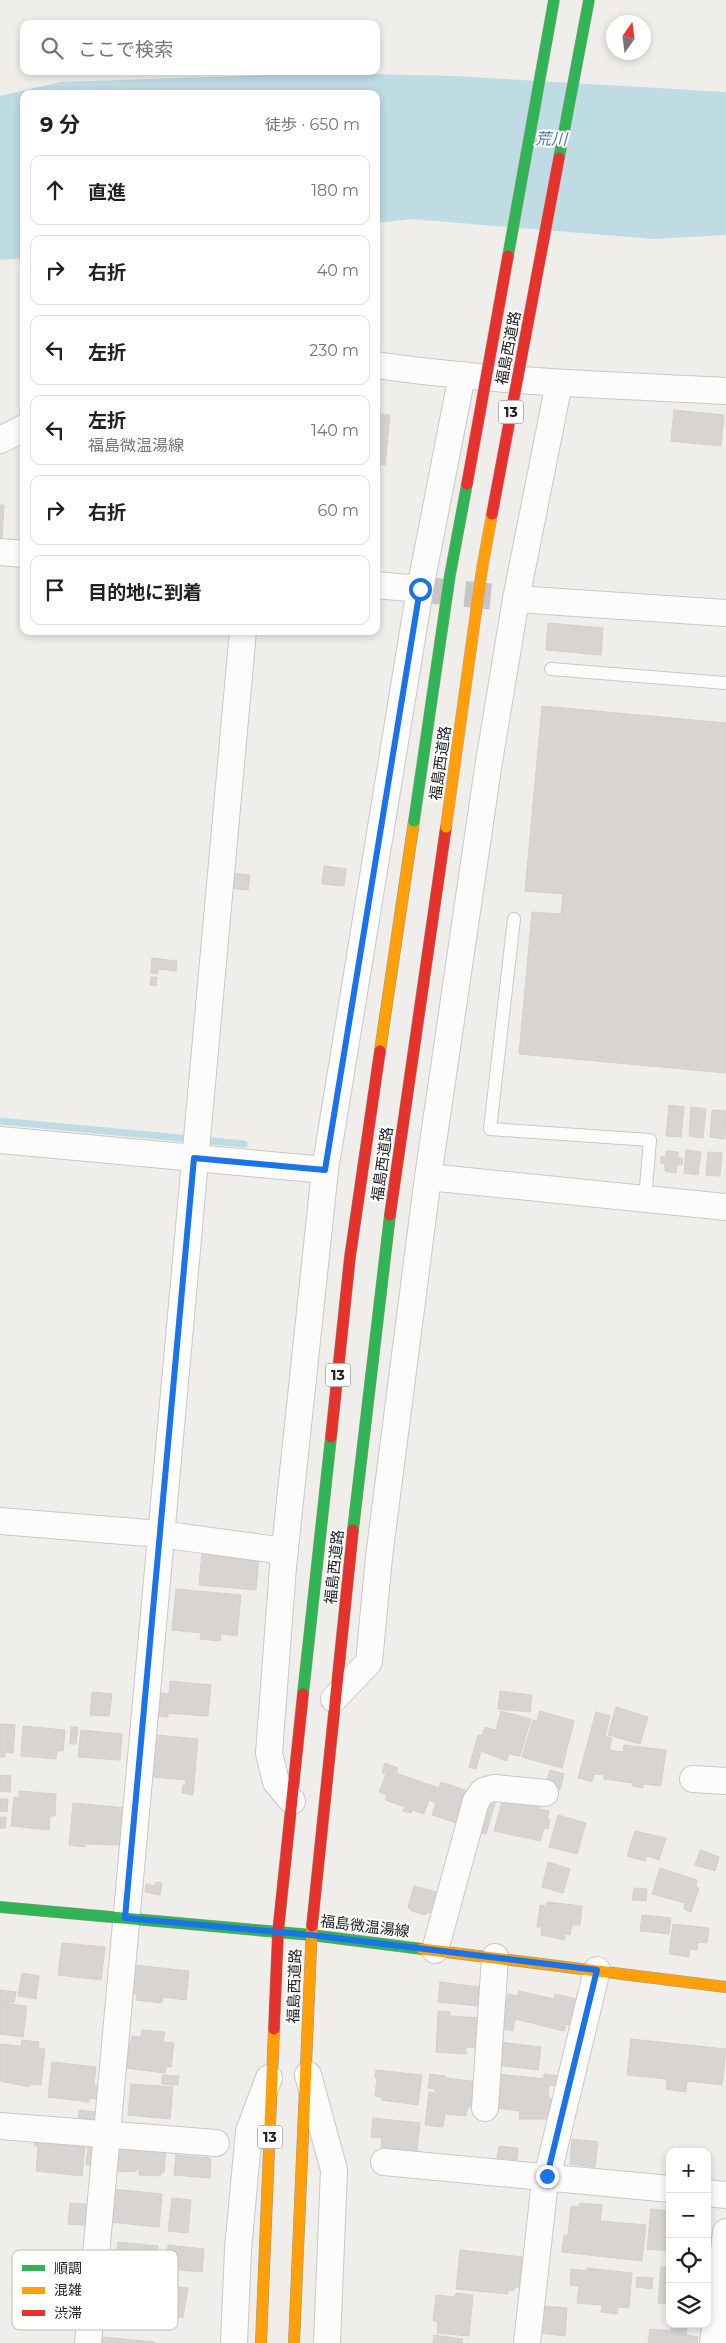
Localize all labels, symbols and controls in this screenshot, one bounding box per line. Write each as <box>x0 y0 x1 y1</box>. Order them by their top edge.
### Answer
north arrow <box>606 15 651 60</box>
search box <box>20 20 380 75</box>
icon: search <box>38 34 66 62</box>
text: ここで検索 <box>78 38 173 61</box>
text: 9 分 <box>40 112 80 137</box>
text: 徒歩 · 650 m <box>265 115 360 134</box>
water label: 荒川 <box>535 129 569 149</box>
icon: ahead <box>41 176 69 204</box>
text: 直進 <box>88 181 126 204</box>
text: 180 m <box>311 181 359 200</box>
icon: right <box>41 256 69 284</box>
text: 右折 <box>88 261 126 284</box>
text: 40 m <box>317 261 359 280</box>
street label: 福島西道路 <box>492 309 524 387</box>
icon: left <box>41 336 69 364</box>
text: 左折 <box>88 341 126 364</box>
text: 230 m <box>309 341 359 360</box>
road number: 13 <box>498 401 524 424</box>
text: 左折 <box>88 409 126 432</box>
icon: left <box>41 416 69 444</box>
text: 140 m <box>311 421 359 440</box>
text: 福島微温湯線 <box>88 436 184 455</box>
icon: right <box>41 496 69 524</box>
text: 右折 <box>88 501 126 524</box>
text: 60 m <box>317 501 359 520</box>
icon: arrive <box>41 576 69 604</box>
route start <box>409 578 432 601</box>
text: 目的地に到着 <box>88 581 202 604</box>
street label: 福島西道路 <box>425 725 455 801</box>
street label: 福島西道路 <box>367 1126 397 1202</box>
road number: 13 <box>326 1364 350 1386</box>
street label: 福島西道路 <box>321 1529 347 1605</box>
street label: 福島微温湯線 <box>319 1911 411 1941</box>
street label: 福島西道路 <box>283 1948 305 2024</box>
road number: 13 <box>258 2126 282 2148</box>
map controls <box>666 2148 711 2328</box>
button: + <box>666 2148 711 2193</box>
route end <box>536 2165 559 2188</box>
button: − <box>666 2193 711 2238</box>
button: locate <box>666 2238 711 2283</box>
legend <box>12 2250 178 2330</box>
text: 順調 <box>54 2259 82 2277</box>
text: 混雑 <box>54 2281 82 2299</box>
button: layers <box>666 2283 711 2328</box>
text: 渋滞 <box>54 2304 82 2322</box>

